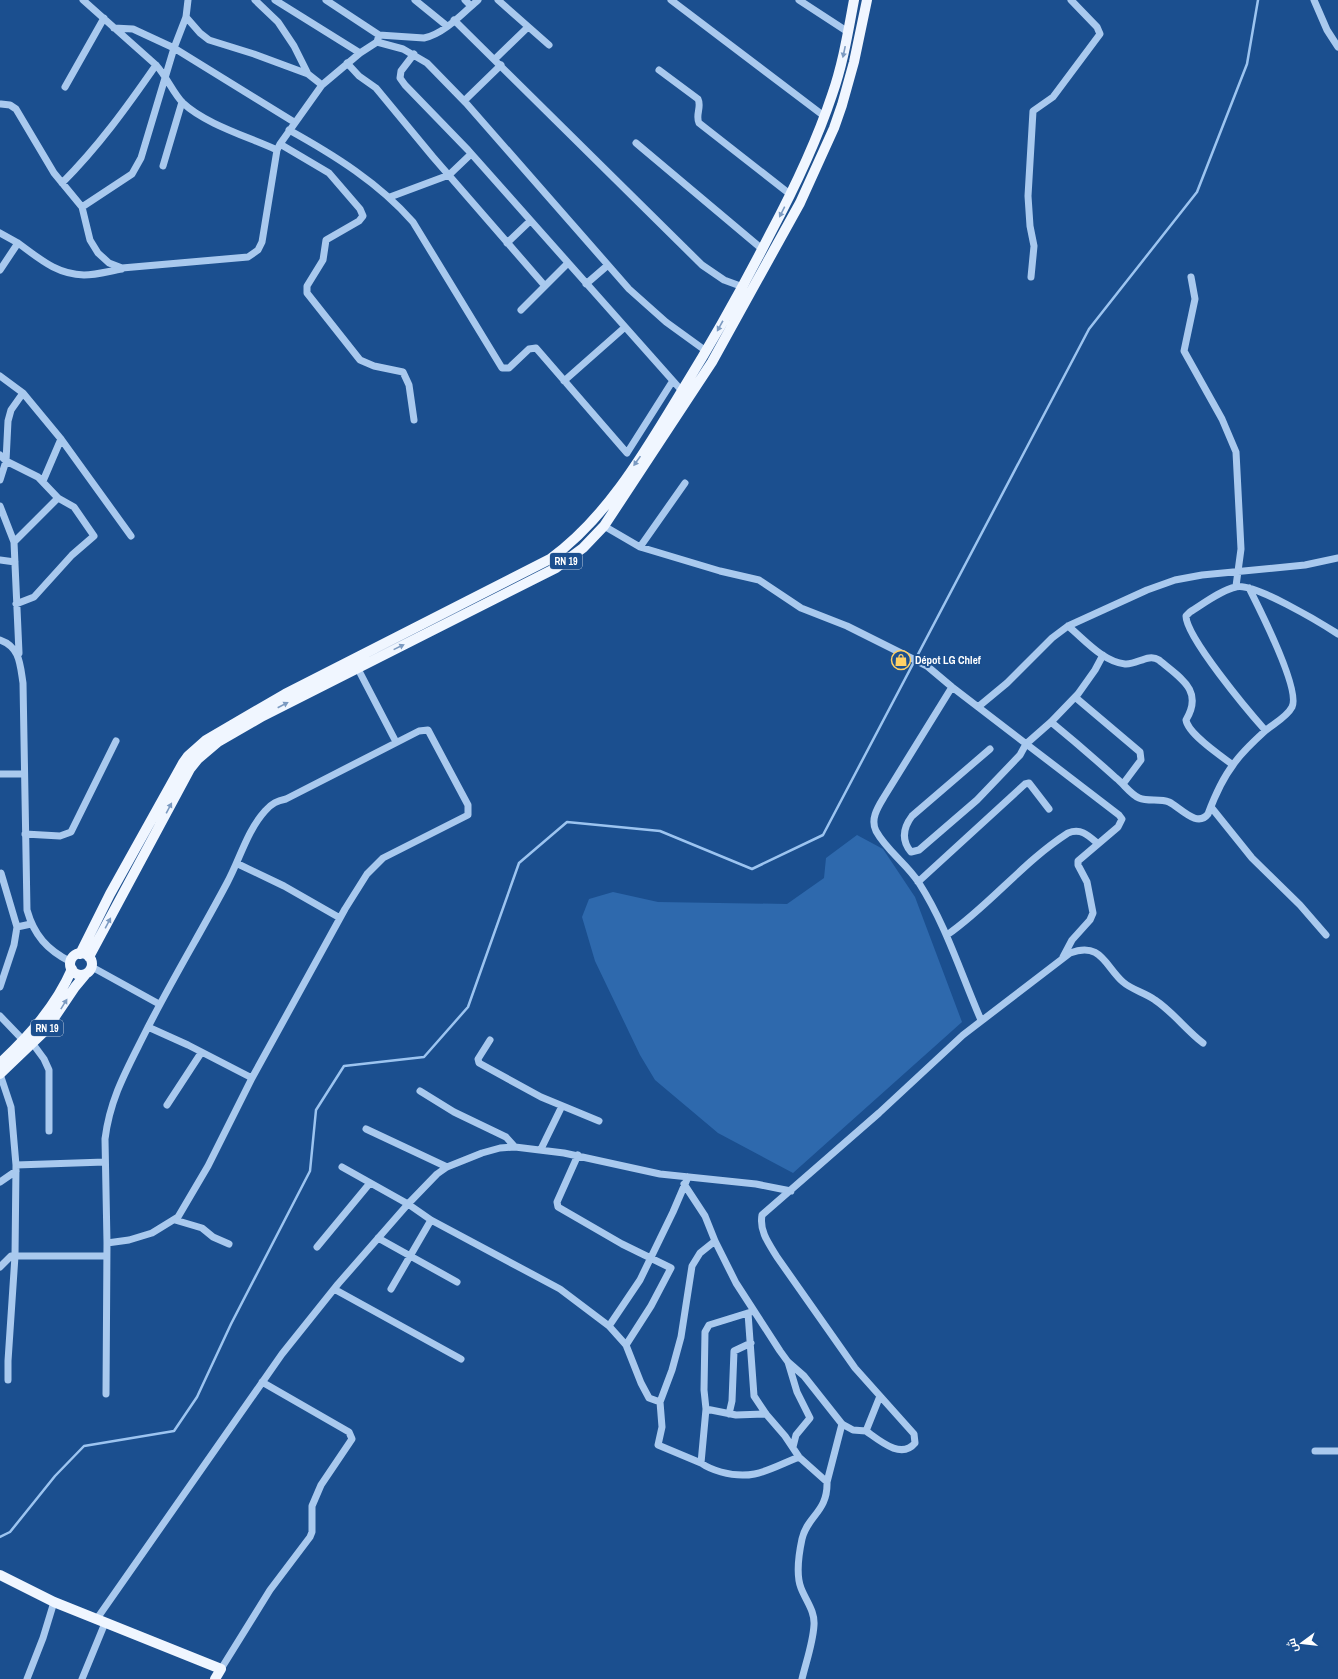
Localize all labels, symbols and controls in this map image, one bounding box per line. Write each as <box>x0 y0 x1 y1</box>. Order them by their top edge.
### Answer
one-way arrow <box>840 46 846 58</box>
one-way arrow <box>778 206 785 218</box>
one-way arrow <box>717 321 724 332</box>
one-way arrow <box>633 455 641 466</box>
road number: RN 19 <box>550 553 582 569</box>
one-way arrow <box>393 644 405 650</box>
shop icon: Dépot LG Chlef <box>890 649 912 671</box>
place label: Dépot LG Chlef <box>915 653 981 667</box>
one-way arrow <box>277 702 289 708</box>
one-way arrow <box>166 802 172 814</box>
one-way arrow <box>104 917 111 929</box>
one-way arrow <box>60 998 67 1010</box>
road number: RN 19 <box>31 1020 63 1036</box>
north arrow <box>1282 1623 1322 1663</box>
text: ش <box>1284 1637 1301 1654</box>

